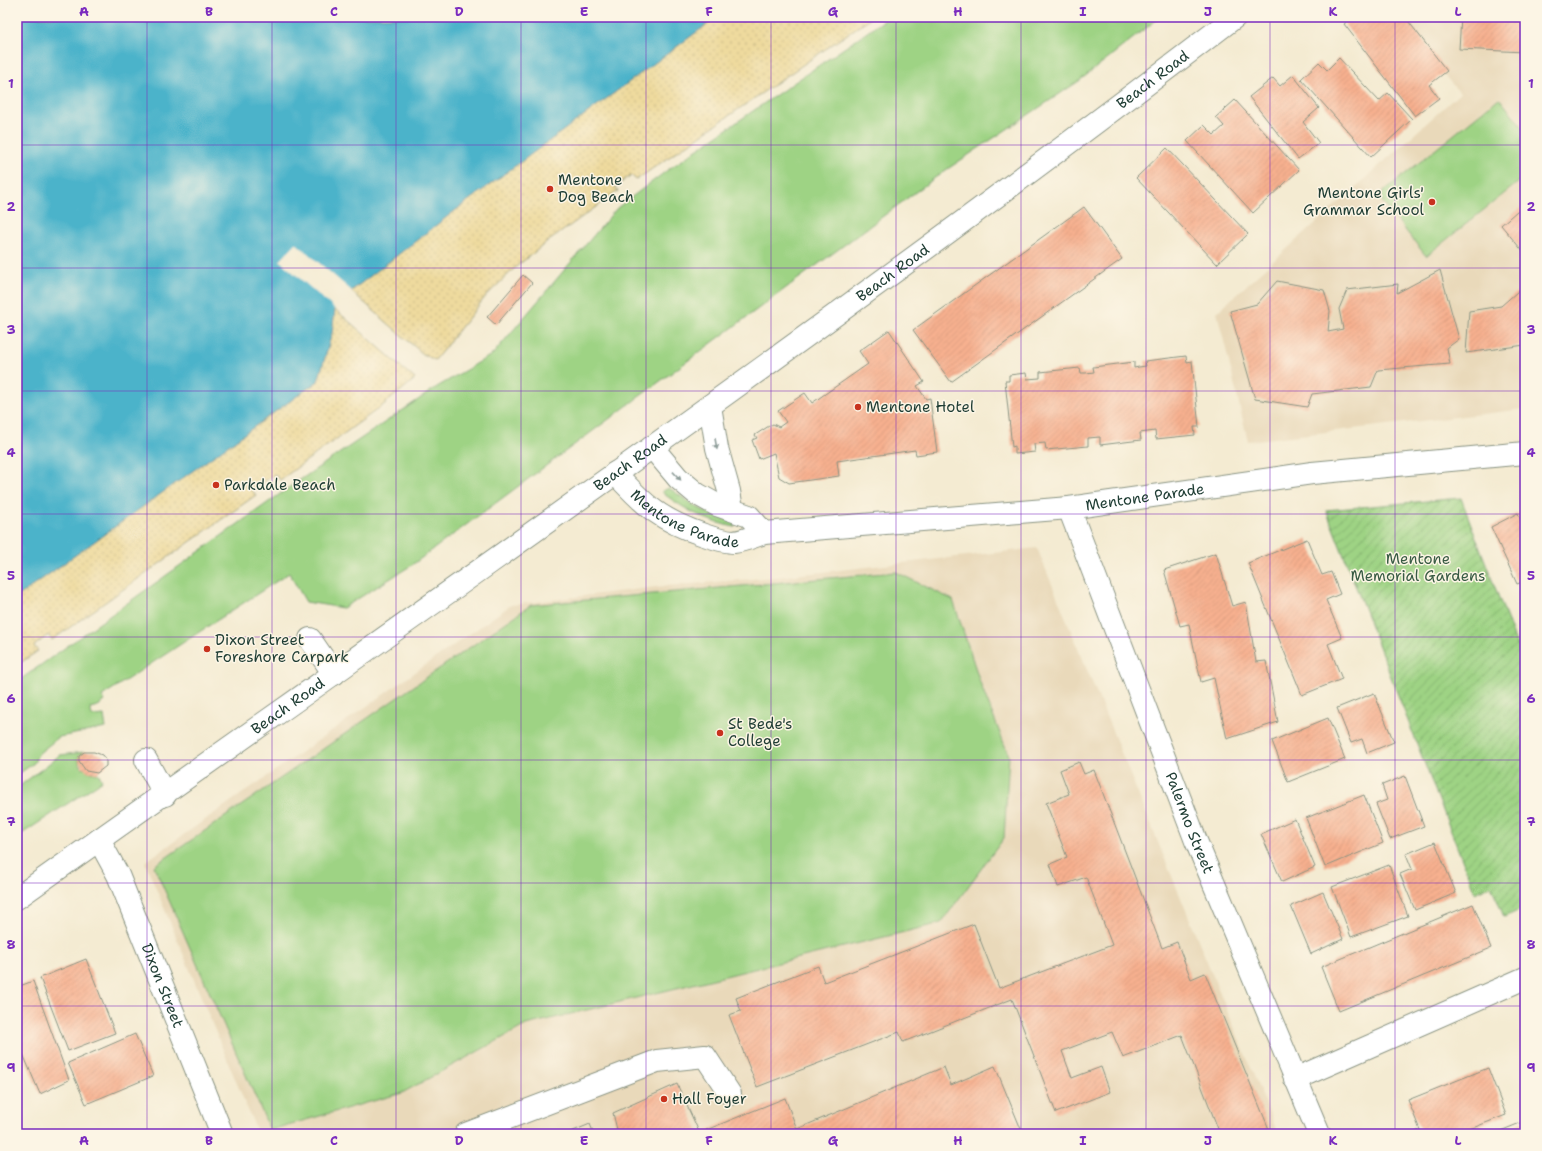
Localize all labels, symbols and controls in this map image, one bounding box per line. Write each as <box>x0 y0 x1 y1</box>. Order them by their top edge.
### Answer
text: A <box>79 3 89 20</box>
text: B <box>205 3 213 20</box>
text: C <box>330 3 338 20</box>
text: D <box>454 3 464 20</box>
text: E <box>580 3 589 20</box>
text: F <box>705 3 713 20</box>
text: G <box>828 3 839 20</box>
text: H <box>953 3 963 20</box>
text: I <box>1079 3 1087 20</box>
text: J <box>1204 3 1212 20</box>
text: K <box>1329 3 1338 20</box>
text: L <box>1454 3 1462 20</box>
street label: Beach Road <box>1113 45 1193 113</box>
text: 1 <box>8 75 14 92</box>
text: 1 <box>1528 75 1534 92</box>
place label: Mentone Dog Beach <box>558 170 634 207</box>
place label: Mentone Girls' Grammar School <box>1303 183 1424 220</box>
marker: Mentone Dog Beach <box>545 184 555 194</box>
marker: Mentone Girls' Grammar School <box>1427 197 1437 207</box>
text: 2 <box>6 198 16 215</box>
text: 2 <box>1526 198 1536 215</box>
street label: Beach Road <box>852 239 934 306</box>
text: 3 <box>6 321 16 338</box>
text: 3 <box>1526 321 1536 338</box>
place label: Mentone Hotel <box>866 397 975 417</box>
marker: Mentone Hotel <box>853 402 863 412</box>
street label: Beach Road <box>590 429 671 496</box>
one-way arrow <box>714 438 720 450</box>
text: 4 <box>6 444 16 461</box>
text: 4 <box>1526 444 1536 461</box>
one-way arrow <box>673 471 682 481</box>
place label: Parkdale Beach <box>224 475 336 495</box>
street label: Mentone Parade <box>1084 479 1206 516</box>
marker: Parkdale Beach <box>211 480 221 490</box>
street label: Mentone Parade <box>626 485 740 552</box>
park label: Mentone Memorial Gardens <box>1350 549 1486 586</box>
text: 5 <box>7 567 15 584</box>
text: 5 <box>1527 567 1535 584</box>
place label: Dixon Street Foreshore Carpark <box>215 630 349 667</box>
marker: Dixon Street Foreshore Carpark <box>202 644 212 654</box>
street label: Beach Road <box>247 673 329 739</box>
text: 6 <box>6 690 16 707</box>
text: 6 <box>1526 690 1536 707</box>
place label: St Bede's College <box>728 714 792 751</box>
marker: St Bede's College <box>715 728 725 738</box>
street label: Palermo Street <box>1161 769 1219 877</box>
text: 7 <box>6 813 16 830</box>
text: 7 <box>1526 813 1536 830</box>
text: 8 <box>6 936 16 953</box>
text: 8 <box>1526 936 1536 953</box>
street label: Dixon Street <box>136 940 188 1031</box>
text: 9 <box>6 1059 16 1076</box>
text: 9 <box>1526 1059 1536 1076</box>
place label: Hall Foyer <box>672 1089 747 1109</box>
marker: Hall Foyer <box>659 1094 669 1104</box>
text: A <box>79 1132 89 1149</box>
text: B <box>205 1132 213 1149</box>
text: C <box>330 1132 338 1149</box>
text: D <box>454 1132 464 1149</box>
text: E <box>580 1132 589 1149</box>
text: F <box>705 1132 713 1149</box>
text: G <box>828 1132 839 1149</box>
text: H <box>953 1132 963 1149</box>
text: I <box>1079 1132 1087 1149</box>
text: J <box>1204 1132 1212 1149</box>
text: K <box>1329 1132 1338 1149</box>
text: L <box>1454 1132 1462 1149</box>

